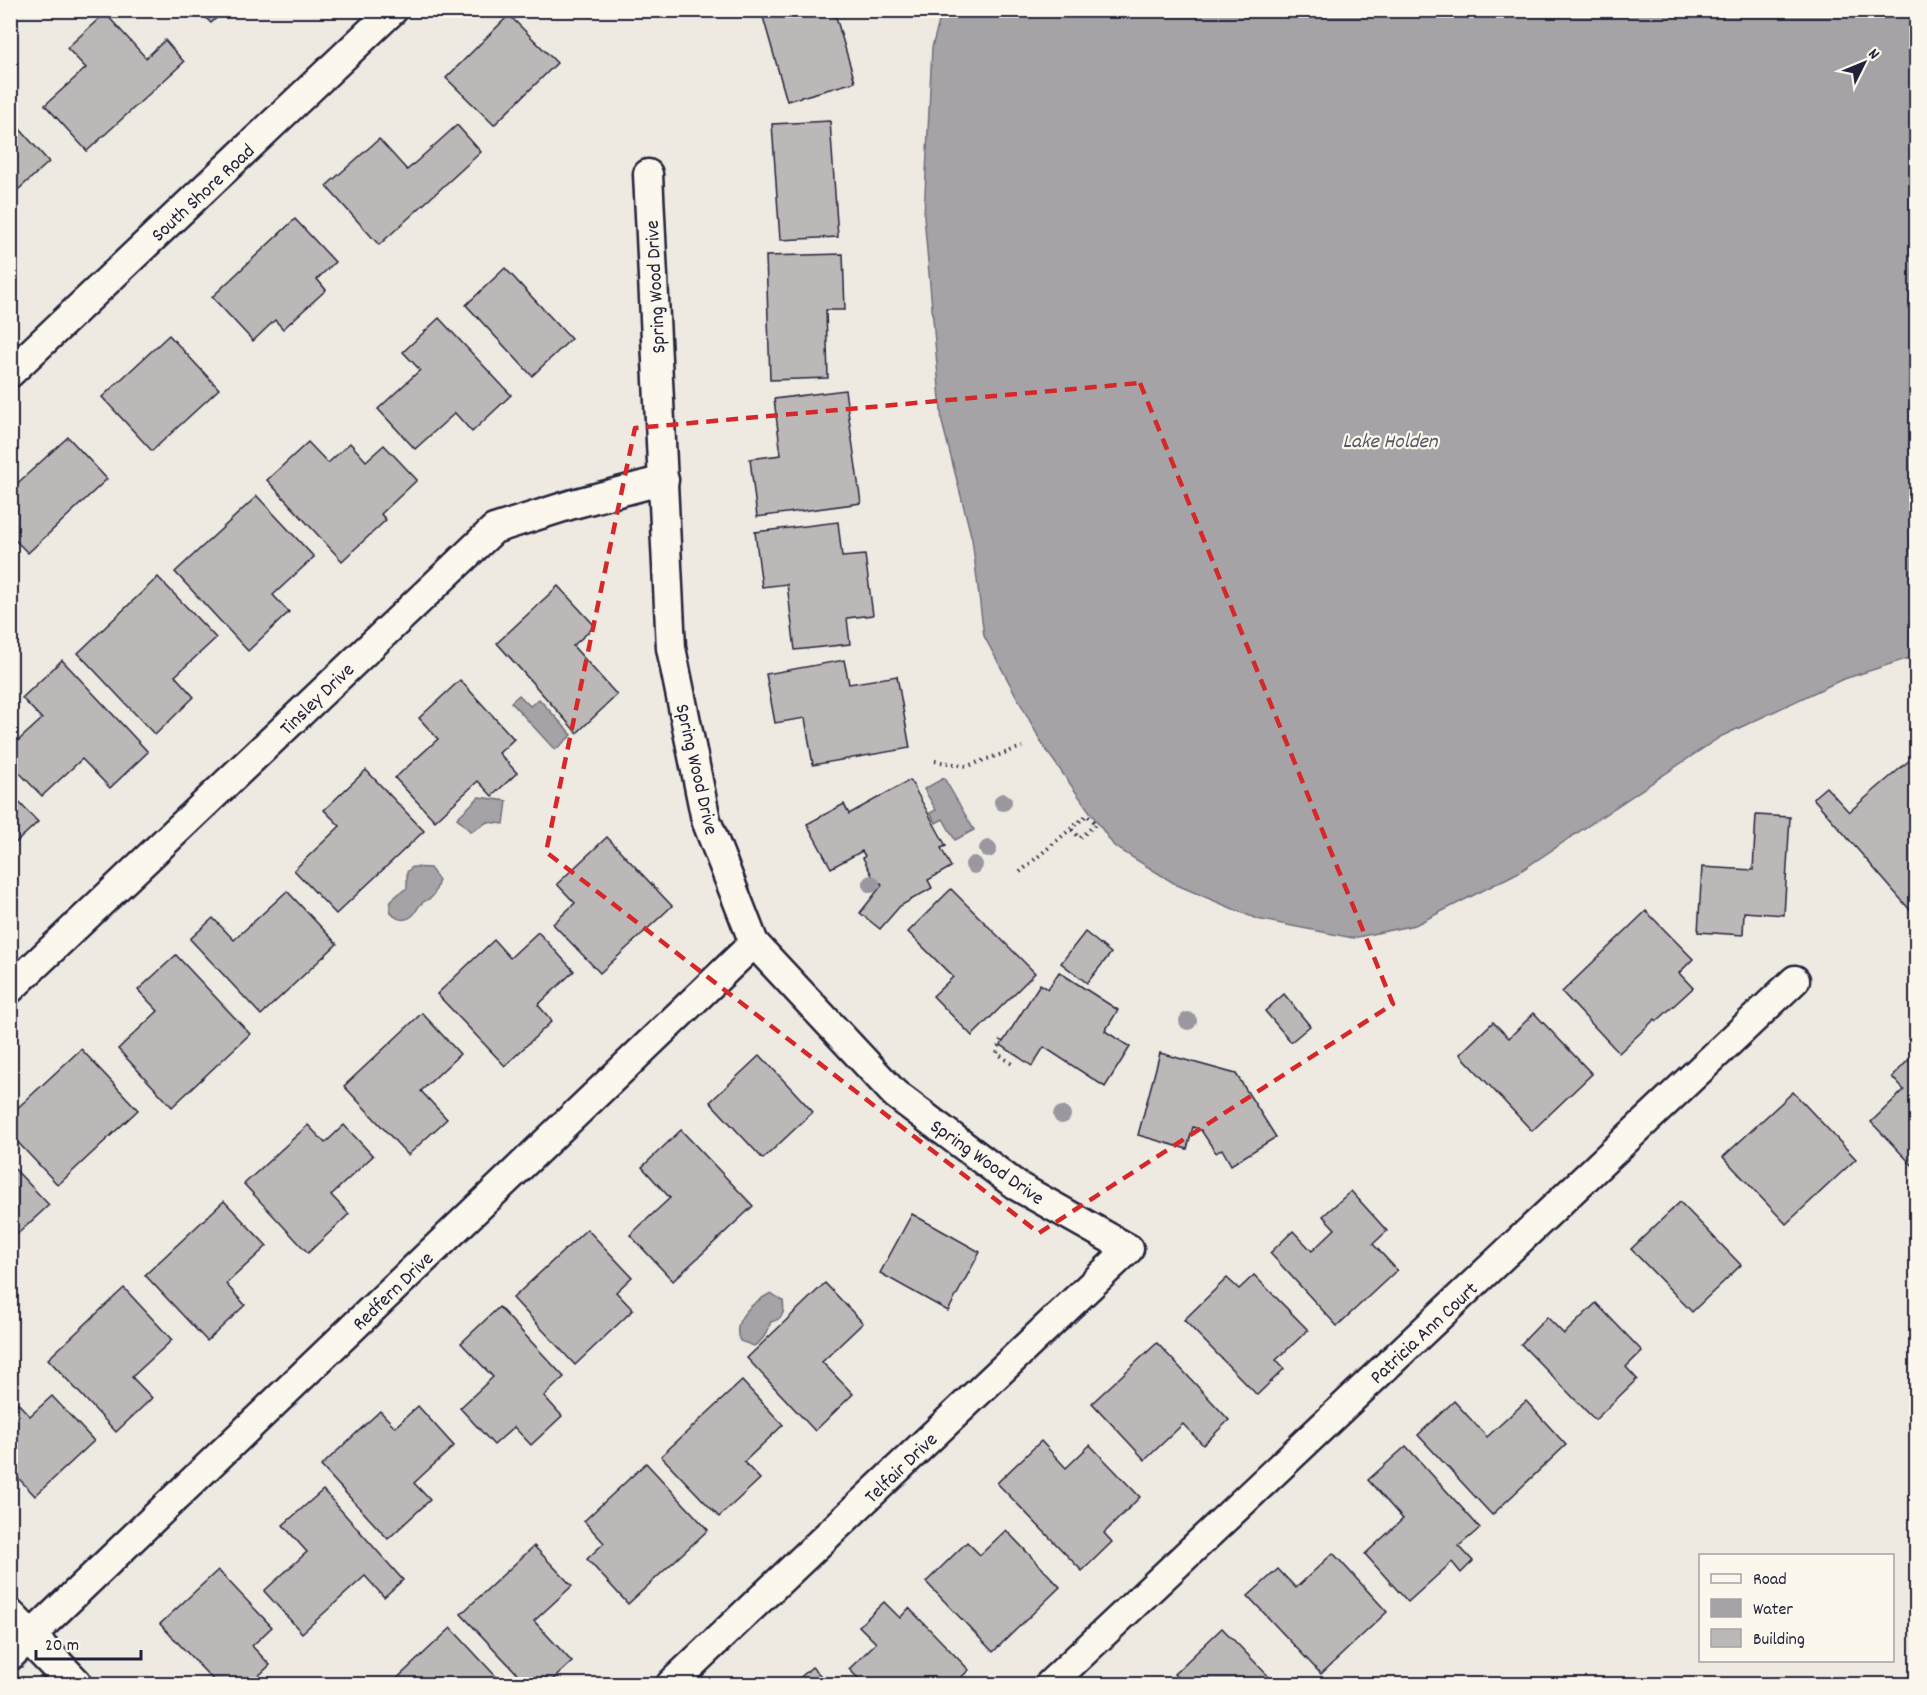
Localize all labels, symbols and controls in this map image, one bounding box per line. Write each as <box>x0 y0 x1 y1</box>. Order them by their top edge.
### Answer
north arrow <box>1834 33 1894 93</box>
text: N <box>1862 44 1884 65</box>
street label: South Shore Road <box>146 139 262 250</box>
street label: Spring Wood Drive <box>640 219 674 354</box>
water label: Lake Holden <box>1343 428 1439 458</box>
street label: Tinsley Drive <box>275 657 362 743</box>
street label: Spring Wood Drive <box>666 701 724 838</box>
street label: Spring Wood Drive <box>924 1114 1049 1213</box>
street label: Redfern Drive <box>347 1246 441 1338</box>
street label: Patricia Ann Court <box>1365 1277 1485 1392</box>
street label: Telfair Drive <box>859 1427 945 1511</box>
legend <box>1699 1554 1894 1662</box>
text: Road <box>1753 1568 1787 1593</box>
text: Water <box>1753 1598 1793 1623</box>
scale bar <box>36 1623 141 1661</box>
text: Building <box>1753 1628 1805 1653</box>
text: 20 m <box>45 1634 79 1659</box>

